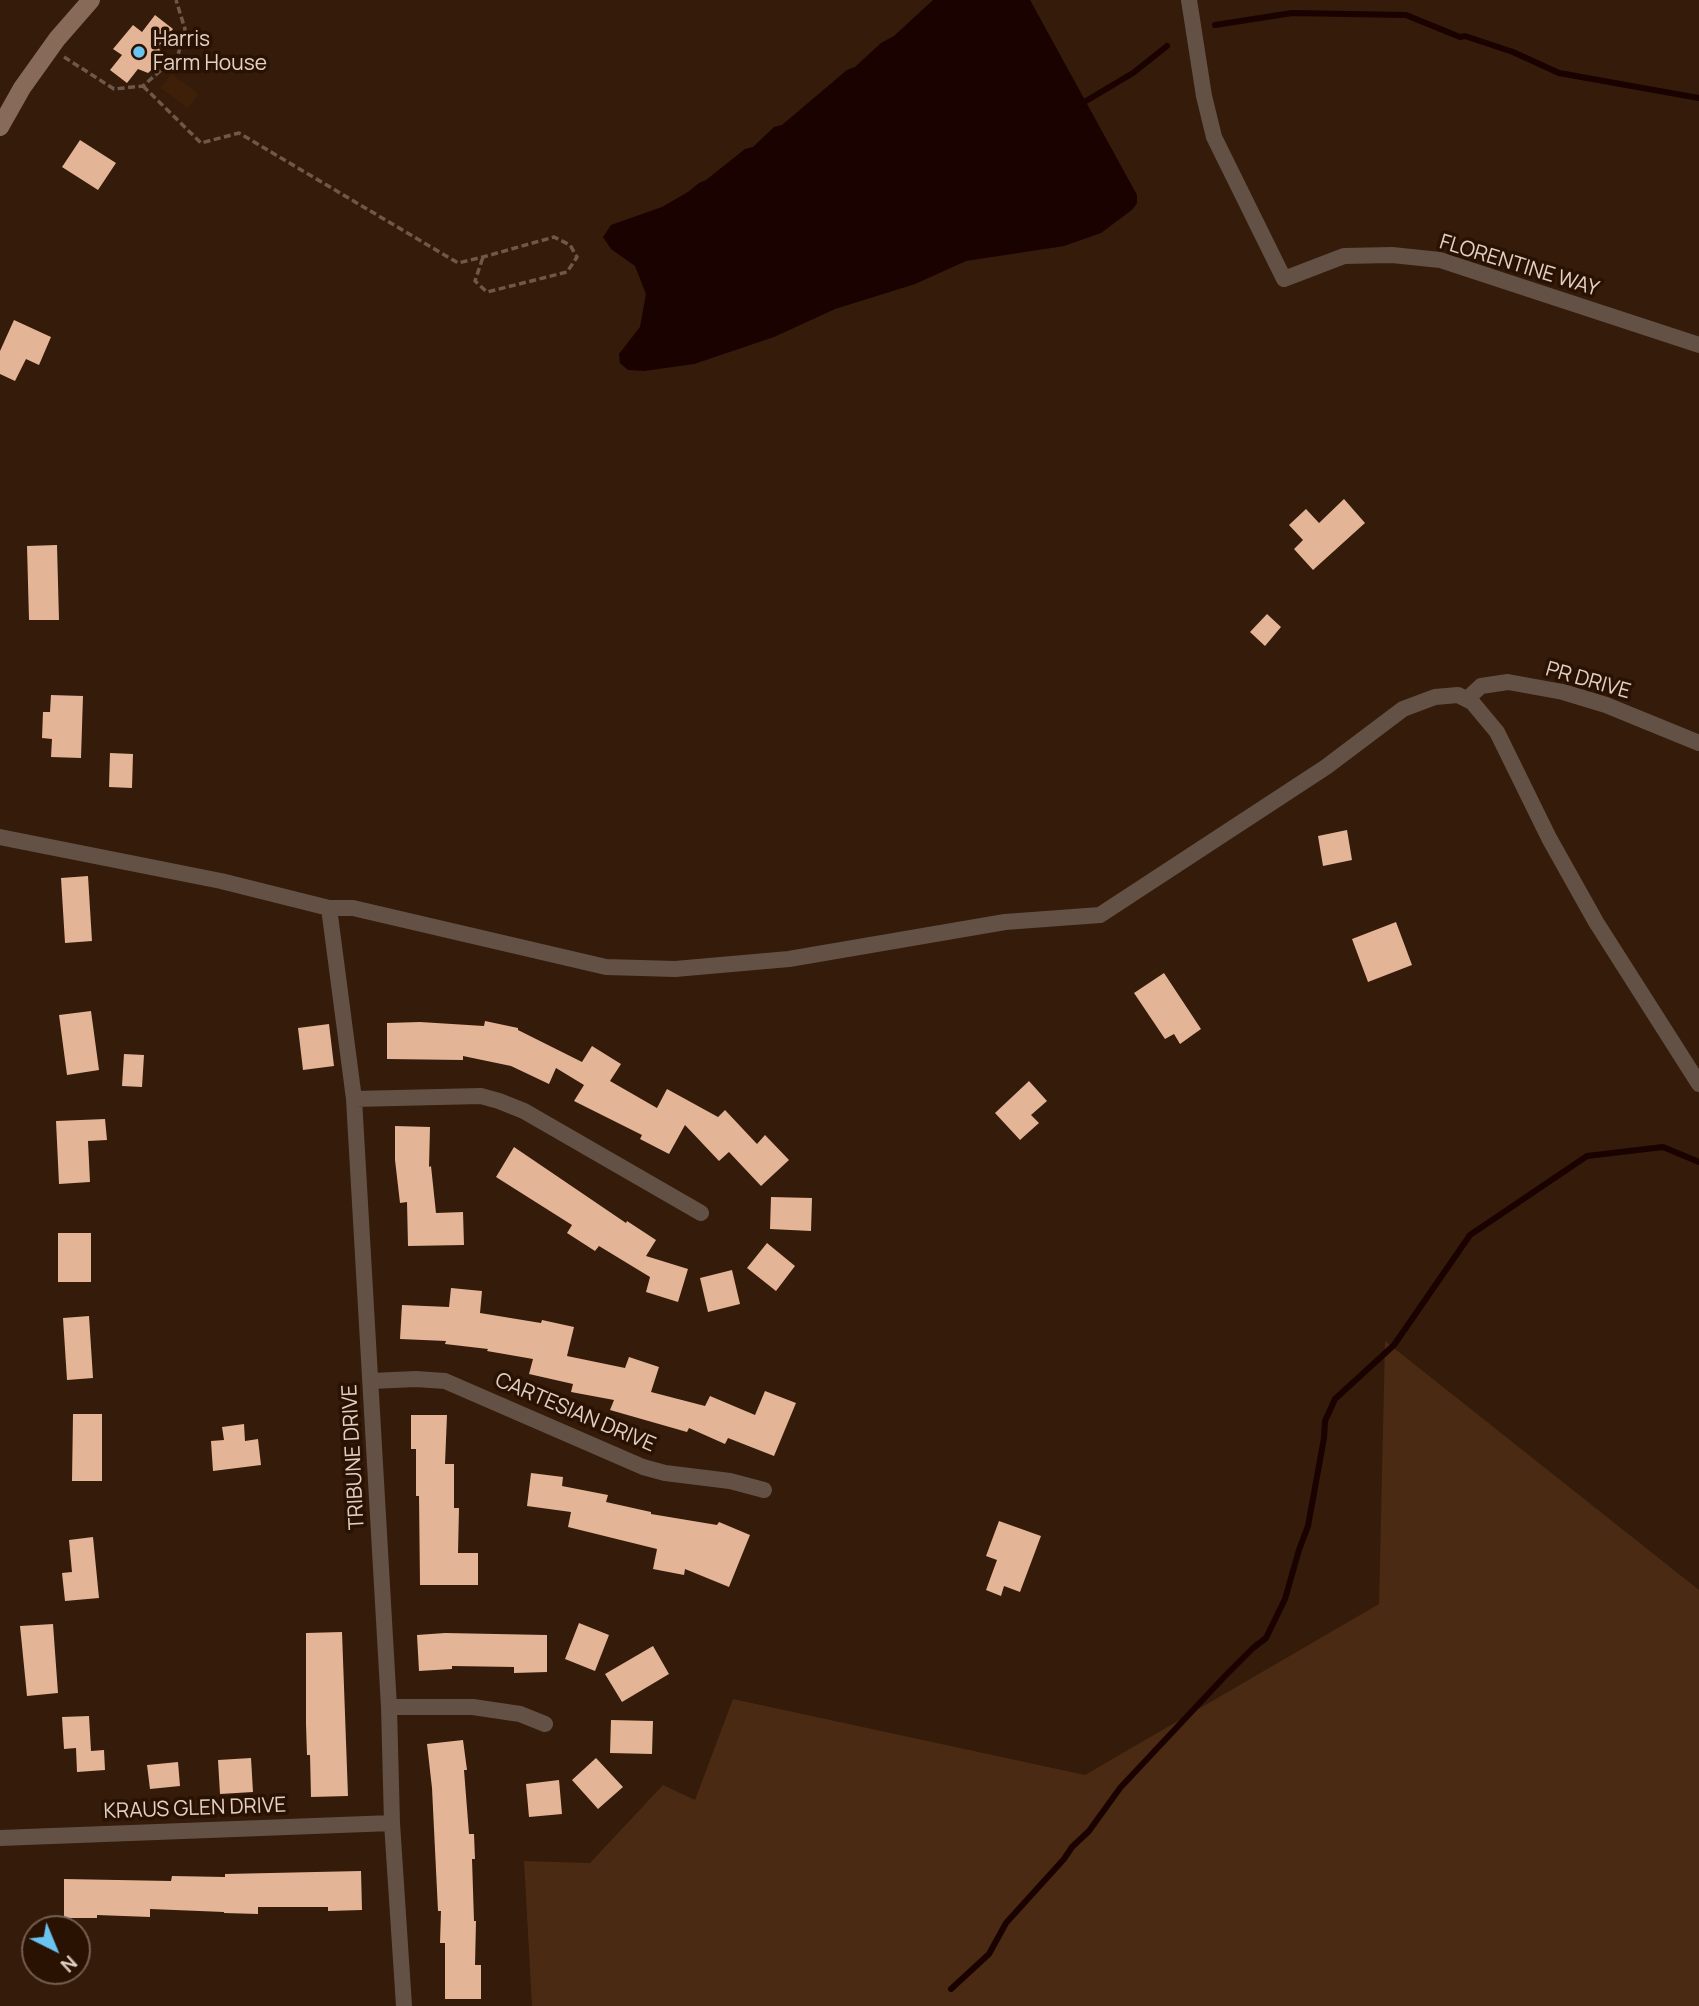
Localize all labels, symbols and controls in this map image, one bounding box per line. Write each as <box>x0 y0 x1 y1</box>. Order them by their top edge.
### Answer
place label: Harris Farm House <box>153 27 267 77</box>
marker: Harris Farm House <box>131 44 147 60</box>
street label: FLORENTINE WAY <box>1436 230 1602 302</box>
street label: PR DRIVE <box>1543 657 1633 705</box>
street label: CARTESIAN DRIVE <box>491 1368 659 1458</box>
street label: TRIBUNE DRIVE <box>338 1384 370 1530</box>
street label: KRAUS GLEN DRIVE <box>103 1793 287 1825</box>
north arrow <box>21 1915 91 1985</box>
text: N <box>55 1950 83 1978</box>

